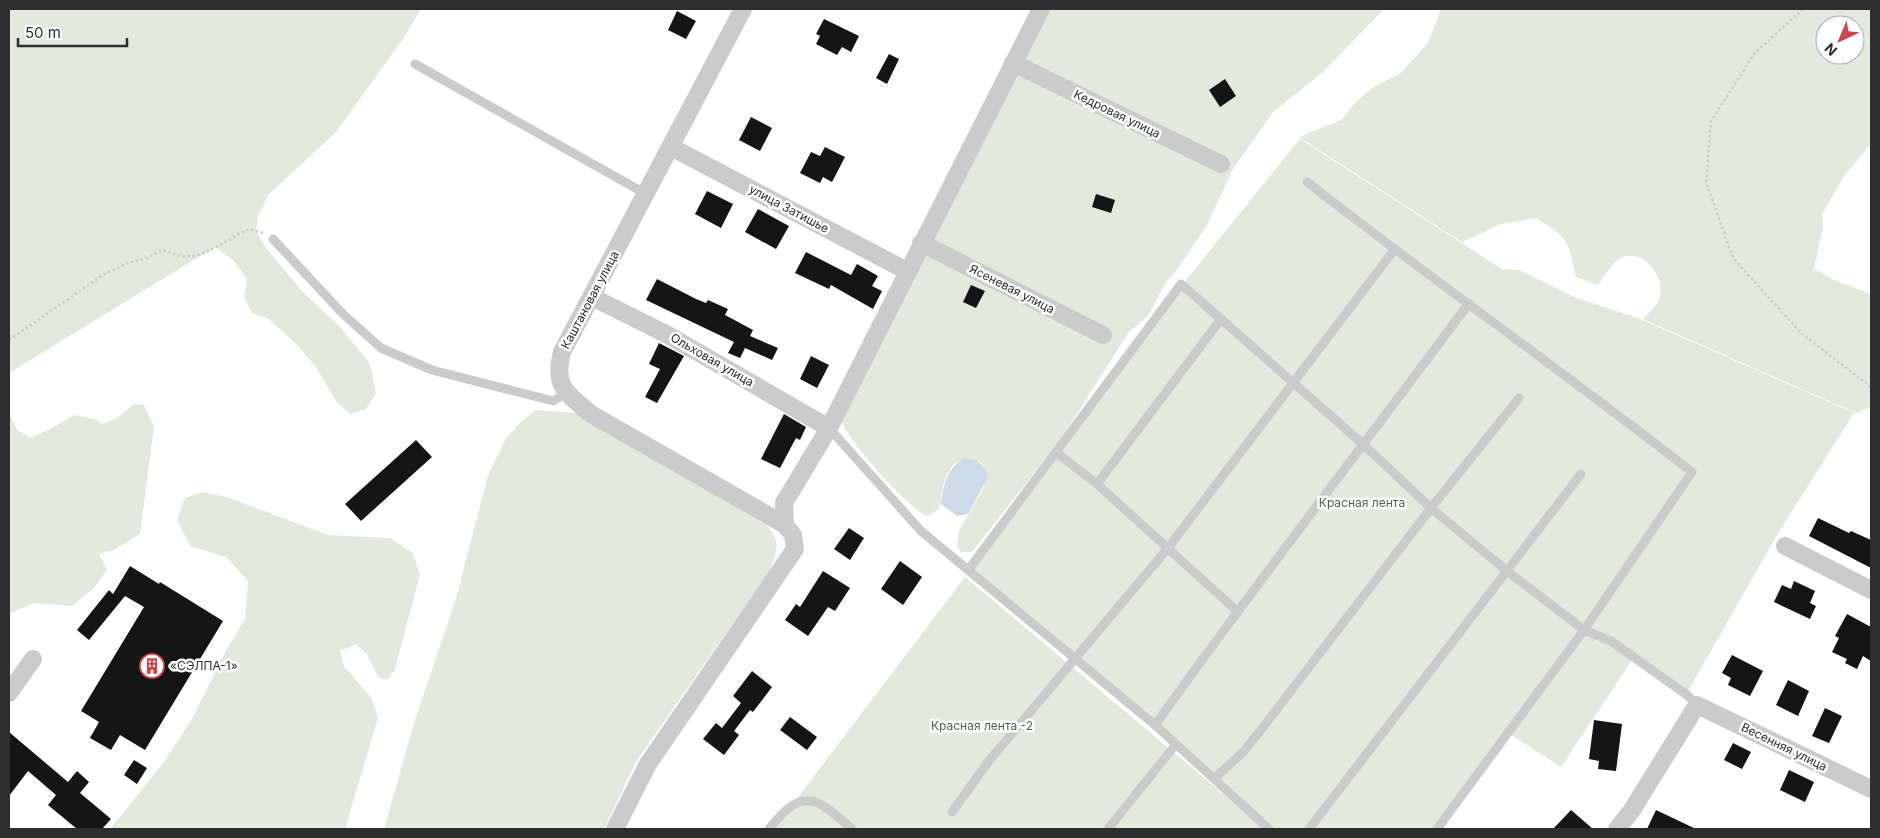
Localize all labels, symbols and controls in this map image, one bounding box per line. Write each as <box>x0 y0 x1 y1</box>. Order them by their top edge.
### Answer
scale bar <box>18 15 126 47</box>
north arrow <box>1815 15 1865 65</box>
text: 50 m <box>25 23 61 42</box>
text: N <box>1821 40 1840 60</box>
street label: Кедровая улица <box>1072 86 1163 141</box>
street label: улица Затишье <box>747 181 832 236</box>
street label: Каштановая улица <box>557 248 622 351</box>
street label: Ясеневая улица <box>967 261 1057 316</box>
street label: Ольховая улица <box>668 330 757 389</box>
park label: Красная лента <box>1319 495 1405 510</box>
building icon: «СЭЛПА-1» <box>139 653 165 679</box>
place label: «СЭЛПА-1» <box>170 658 238 673</box>
park label: Красная лента -2 <box>931 718 1033 733</box>
street label: Весенняя улица <box>1739 719 1830 774</box>

